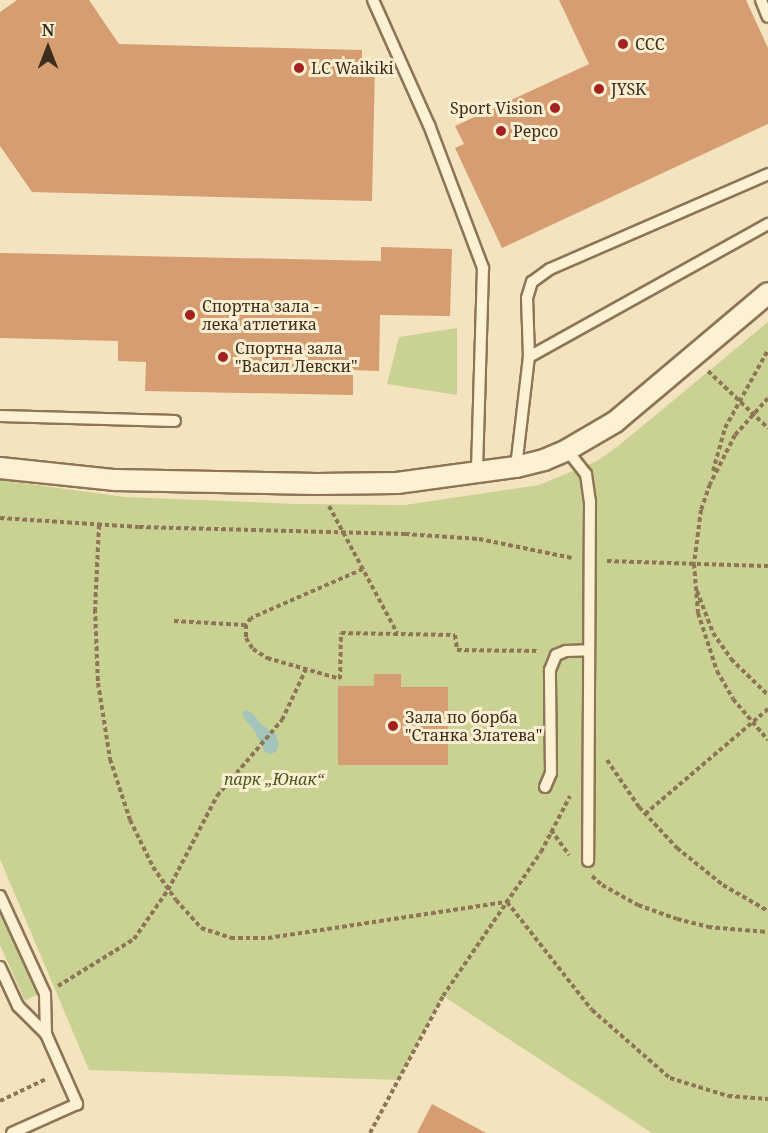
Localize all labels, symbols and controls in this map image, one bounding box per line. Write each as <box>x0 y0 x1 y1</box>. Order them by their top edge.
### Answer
north arrow <box>18 18 78 78</box>
text: N <box>42 19 54 41</box>
place label: CCC <box>635 34 664 54</box>
marker: CCC <box>616 37 630 51</box>
place label: LC Waikiki <box>311 58 394 78</box>
marker: LC Waikiki <box>292 61 306 75</box>
place label: JYSK <box>611 79 646 99</box>
marker: JYSK <box>592 82 606 96</box>
place label: Sport Vision <box>450 98 543 118</box>
marker: Sport Vision <box>548 101 562 115</box>
place label: Pepco <box>513 121 558 141</box>
marker: Pepco <box>494 124 508 138</box>
place label: Спортна зала - лека атлетика <box>202 296 319 334</box>
marker: Спортна зала - лека атлетика <box>183 308 197 322</box>
place label: Спортна зала "Васил Левски" <box>235 338 358 376</box>
marker: Спортна зала "Васил Левски" <box>216 350 230 364</box>
place label: Зала по борба "Станка Златева" <box>405 707 542 745</box>
marker: Зала по борба "Станка Златева" <box>386 719 400 733</box>
park label: парк „Юнак“ <box>224 769 324 789</box>

